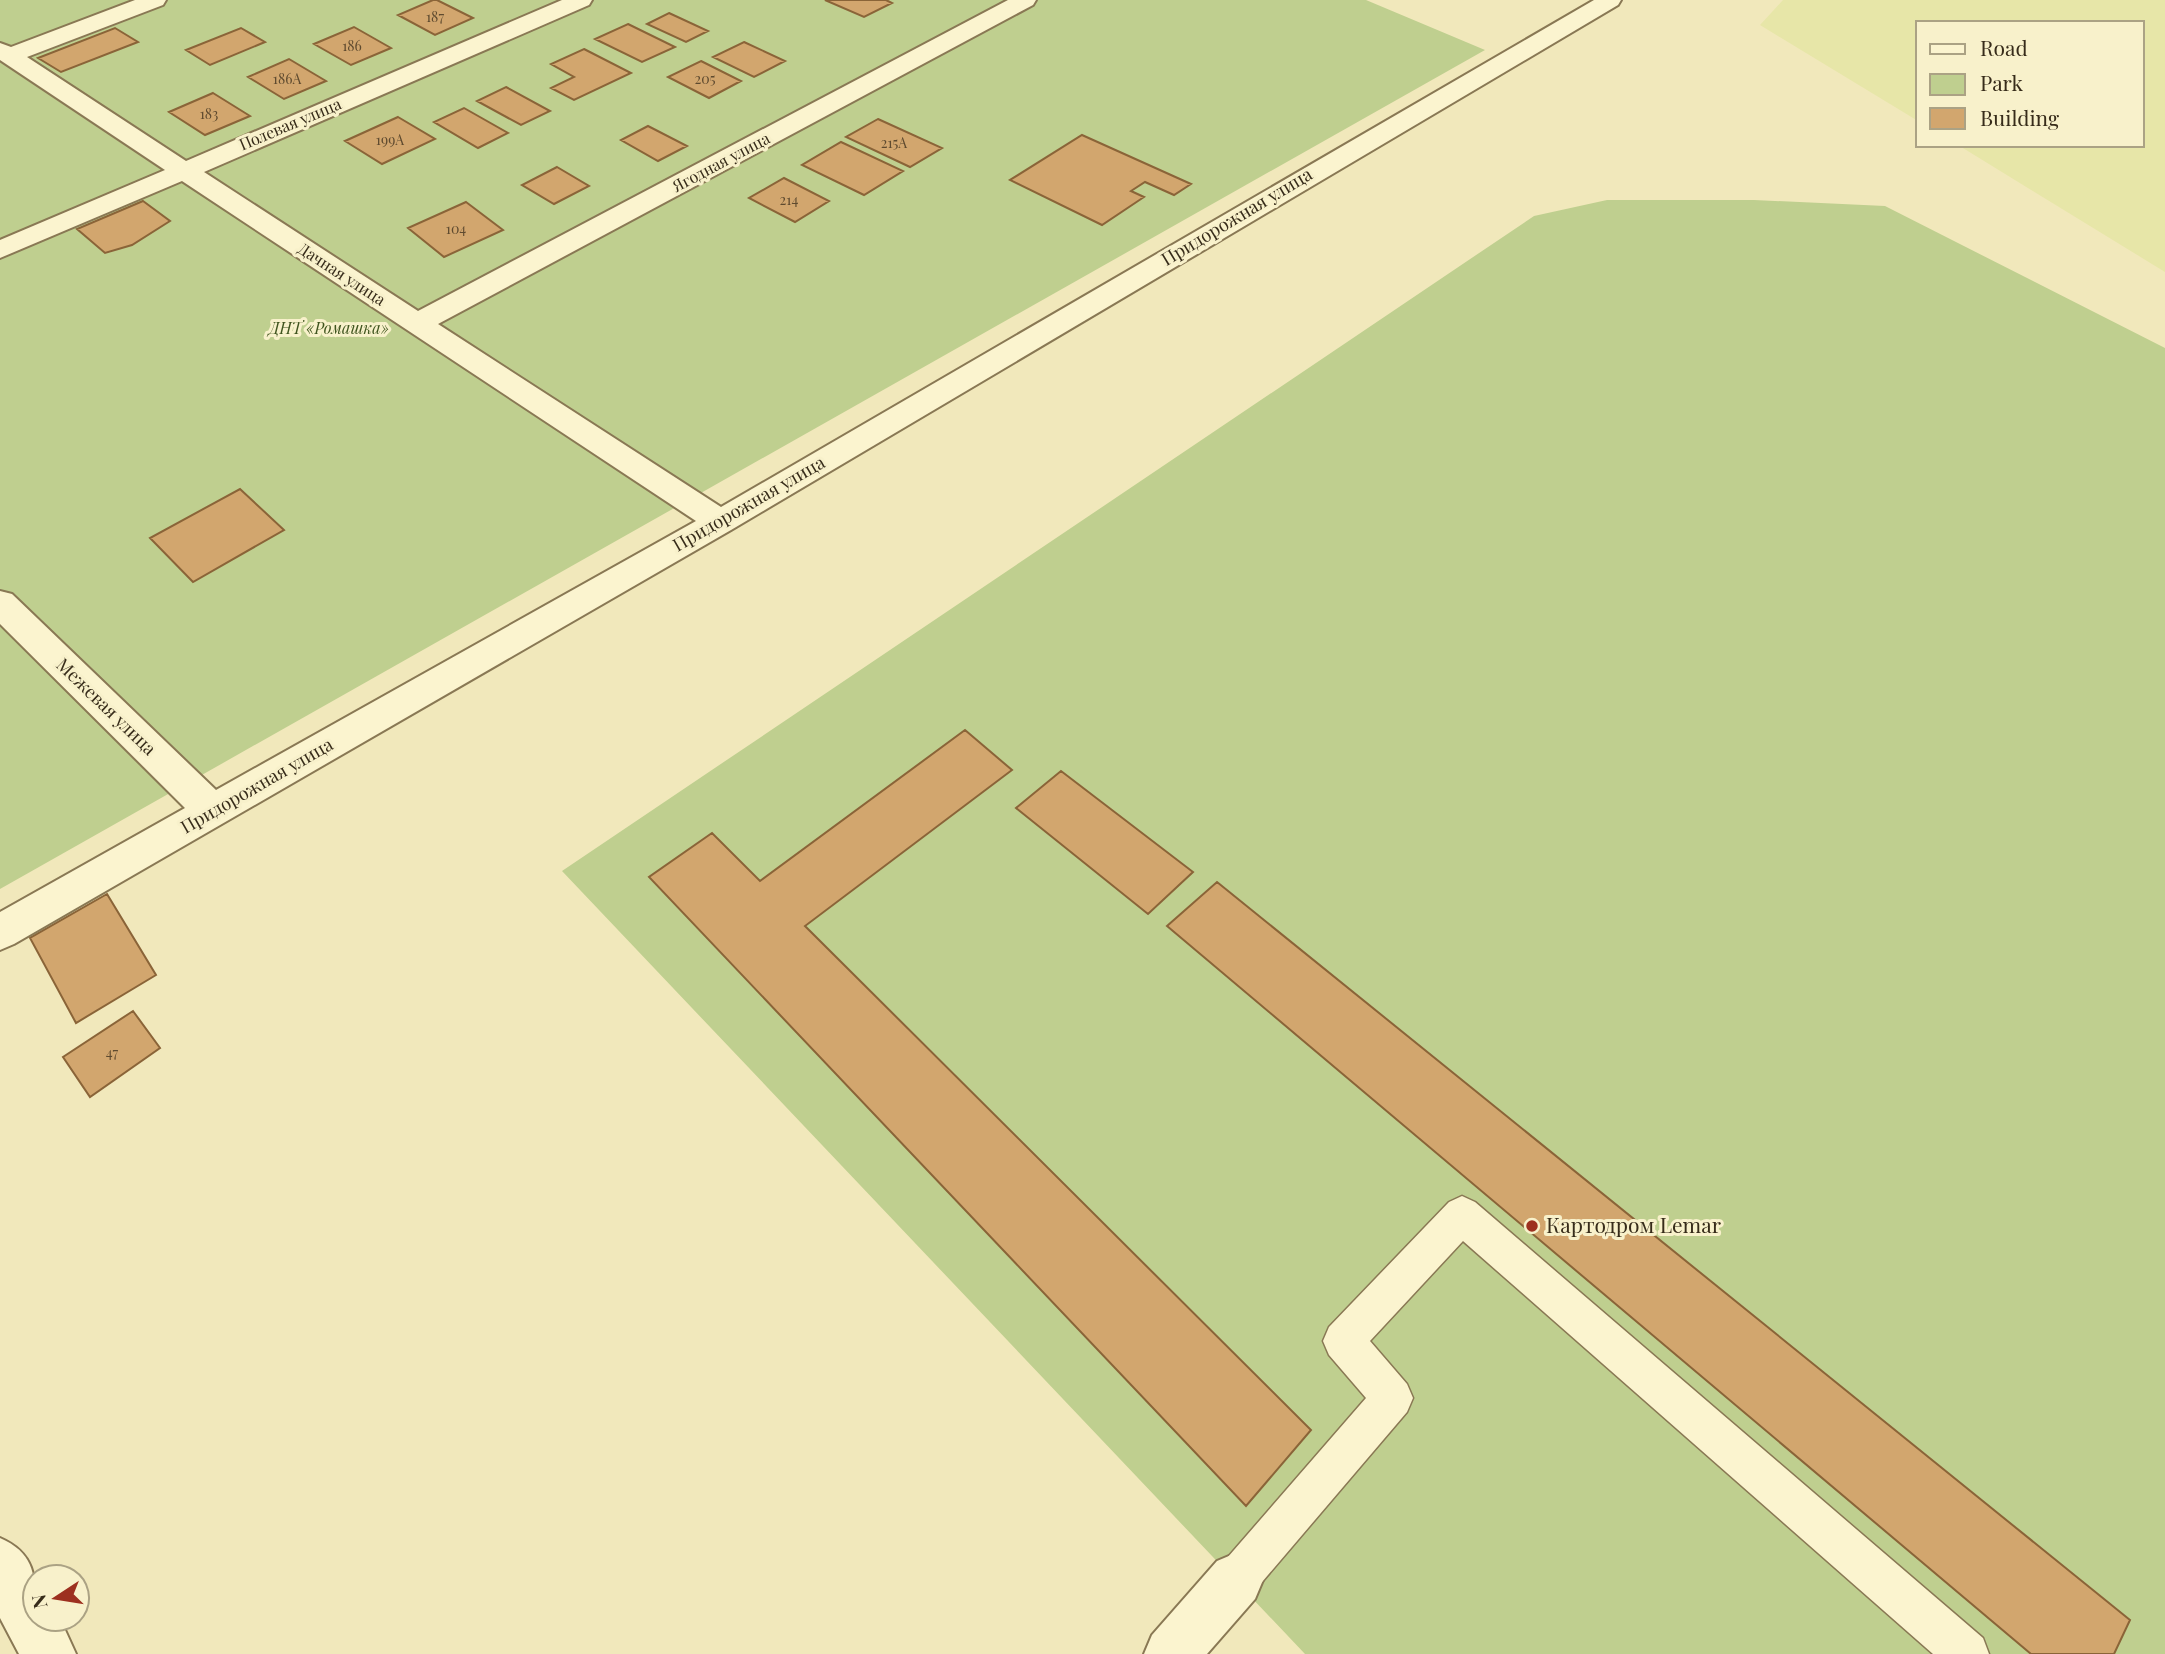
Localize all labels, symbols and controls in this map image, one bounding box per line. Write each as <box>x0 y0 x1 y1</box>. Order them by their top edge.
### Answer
house number: 187 <box>426 7 444 26</box>
legend <box>1916 21 2144 147</box>
text: Road <box>1980 33 2028 61</box>
house number: 186 <box>342 36 362 55</box>
text: Park <box>1980 68 2024 96</box>
house number: 186А <box>273 69 301 88</box>
house number: 205 <box>695 69 716 88</box>
street label: Полевая улица <box>235 93 344 155</box>
text: Building <box>1980 103 2059 131</box>
house number: 183 <box>200 104 218 123</box>
street label: Ягодная улица <box>667 127 773 197</box>
house number: 199А <box>376 130 404 149</box>
house number: 215А <box>881 133 907 152</box>
street label: Придорожная улица <box>1157 162 1316 271</box>
house number: 214 <box>780 190 798 209</box>
house number: 104 <box>446 219 466 238</box>
street label: Дачная улица <box>295 238 390 310</box>
park label: ДНТ «Ромашка» <box>266 317 389 338</box>
street label: Придорожная улица <box>668 450 829 557</box>
street label: Межевая улица <box>52 653 162 760</box>
street label: Придорожная улица <box>176 732 337 839</box>
house number: 47 <box>106 1043 119 1062</box>
place label: Картодром Lemar <box>1546 1210 1722 1238</box>
marker: Картодром Lemar <box>1524 1218 1540 1234</box>
north arrow <box>21 1563 91 1633</box>
text: N <box>24 1592 53 1611</box>

